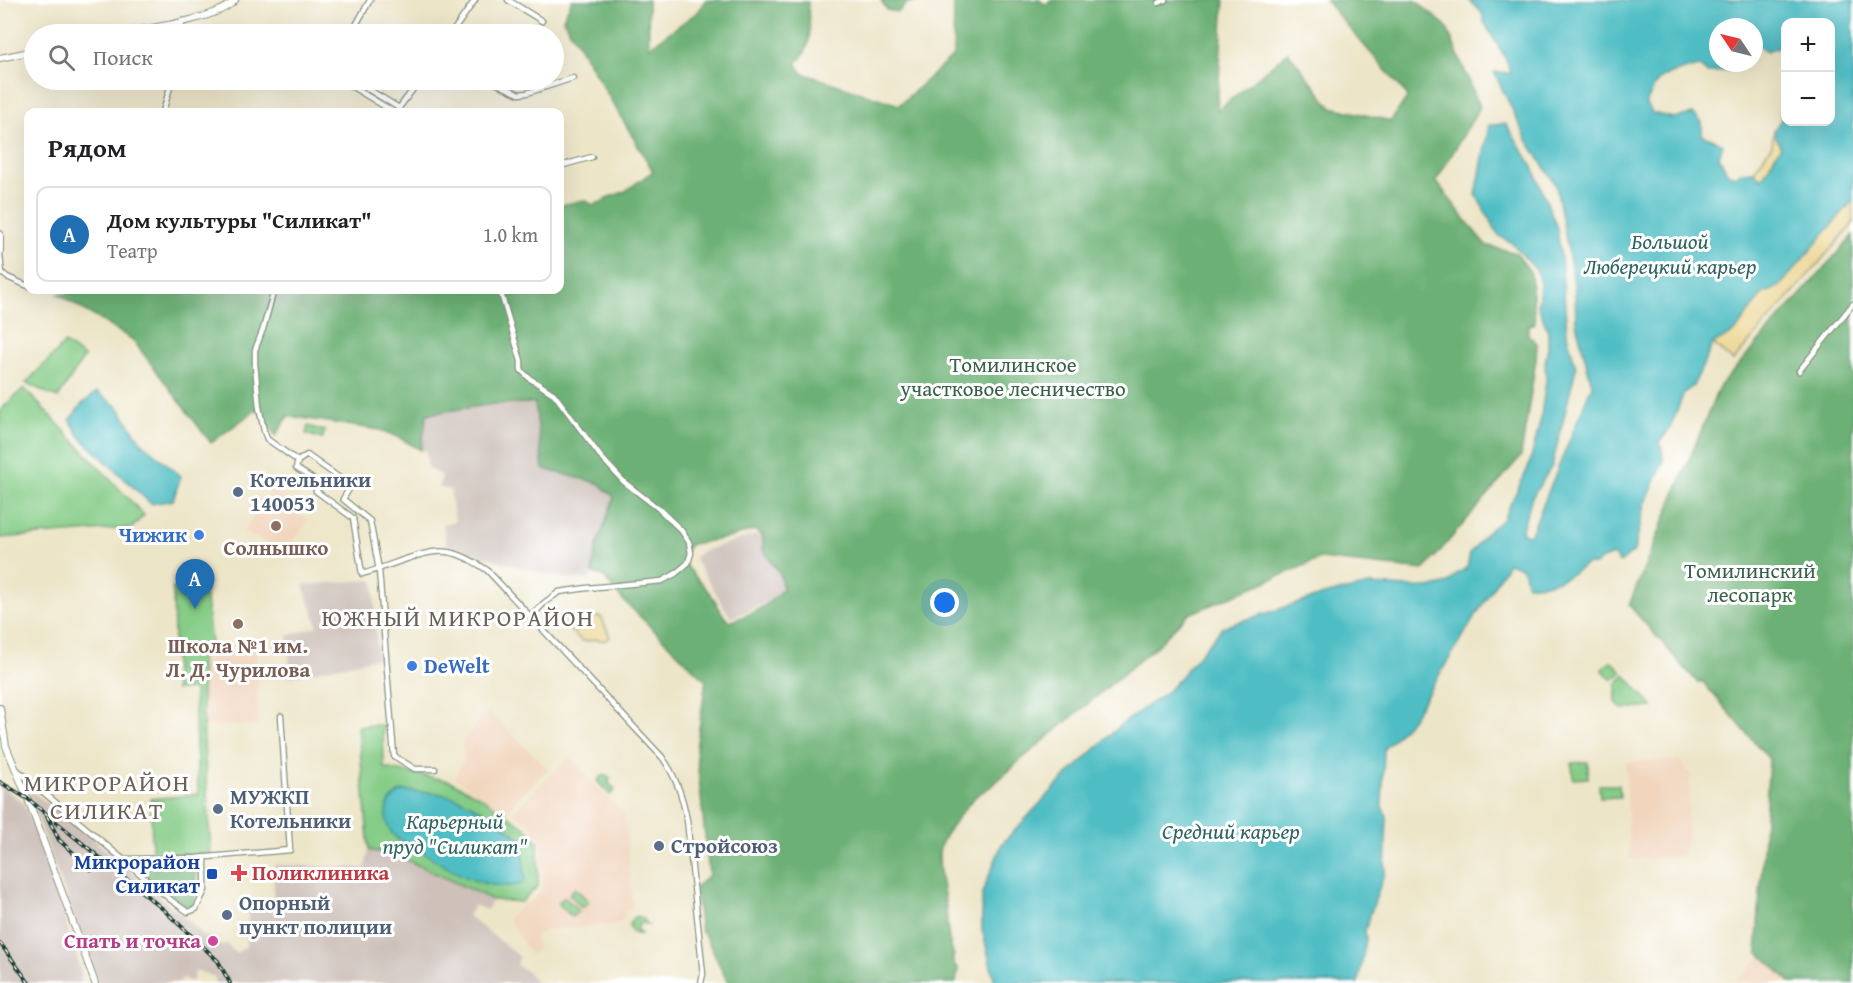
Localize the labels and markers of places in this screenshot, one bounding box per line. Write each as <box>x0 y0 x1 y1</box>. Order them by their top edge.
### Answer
place label: Котельники 140053 <box>250 464 371 519</box>
marker: Котельники 140053 <box>231 485 245 499</box>
place label: Чижик <box>119 519 188 550</box>
marker: Солнышко <box>269 519 283 533</box>
marker: Чижик <box>192 528 206 542</box>
place label: Солнышко <box>224 532 328 563</box>
pin: A <box>176 560 214 609</box>
marker: Школа №1 им. Л. Д. Чурилова <box>231 617 245 631</box>
place label: Школа №1 им. Л. Д. Чурилова <box>166 630 311 685</box>
place label: DeWelt <box>424 650 490 681</box>
marker: DeWelt <box>405 659 419 673</box>
place label: МУЖКП Котельники <box>230 781 351 836</box>
marker: МУЖКП Котельники <box>211 802 225 816</box>
place label: Стройсоюз <box>671 830 778 861</box>
marker: Стройсоюз <box>652 839 666 853</box>
place label: Микрорайон Силикат <box>74 846 201 901</box>
place label: Поликлиника <box>252 857 389 888</box>
marker: Поликлиника <box>230 864 248 882</box>
marker: Микрорайон Силикат <box>205 867 219 881</box>
place label: Опорный пункт полиции <box>239 887 392 942</box>
marker: Опорный пункт полиции <box>220 908 234 922</box>
place label: Спать и точка <box>64 925 201 956</box>
marker: Спать и точка <box>206 934 220 948</box>

